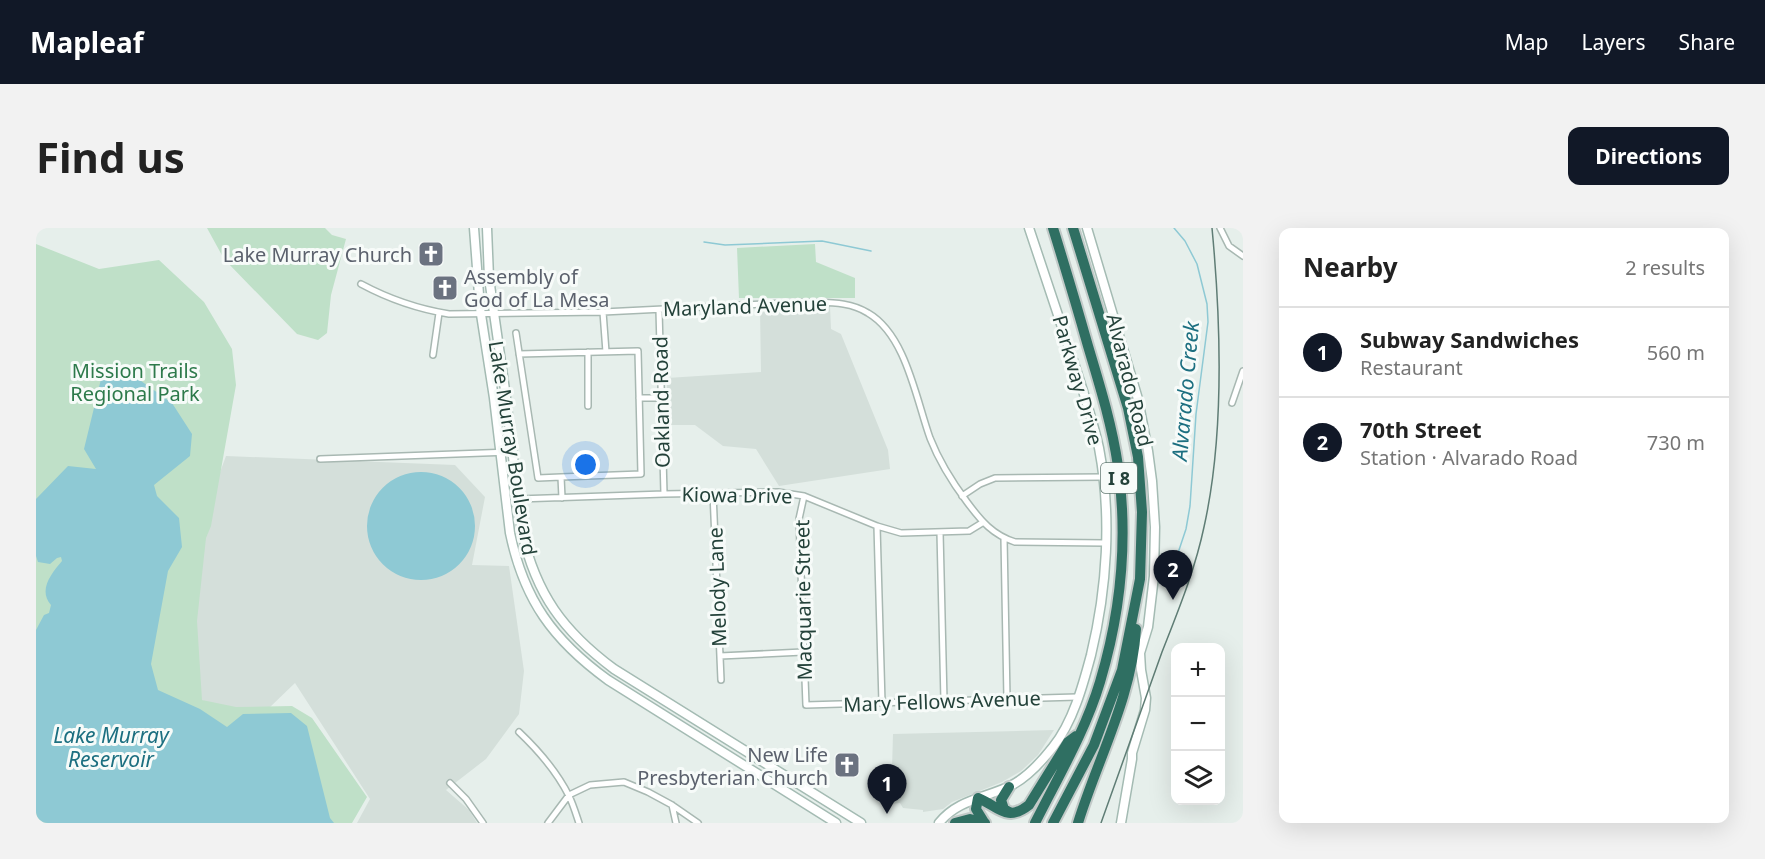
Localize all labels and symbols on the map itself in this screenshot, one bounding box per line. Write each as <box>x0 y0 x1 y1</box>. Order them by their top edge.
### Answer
church icon: Lake Murray Church <box>416 239 446 269</box>
place label: Lake Murray Church <box>223 241 412 268</box>
place label: Assembly of God of La Mesa <box>464 263 609 313</box>
church icon: Assembly of God of La Mesa <box>430 273 460 303</box>
street label: Maryland Avenue <box>662 290 828 322</box>
street label: Alvarado Road <box>1100 311 1160 449</box>
street label: Parkway Drive <box>1047 312 1109 448</box>
water label: Alvarado Creek <box>1165 319 1205 464</box>
street label: Oakland Road <box>646 336 676 468</box>
street label: Lake Murray Boulevard <box>483 339 543 557</box>
park label: Mission Trails Regional Park <box>70 357 200 407</box>
your location <box>571 450 600 479</box>
road number: I 8 <box>1101 463 1137 493</box>
street label: Kiowa Drive <box>681 481 793 509</box>
street label: Macquarie Street <box>788 519 818 681</box>
street label: Melody Lane <box>701 527 733 647</box>
pin: 2 <box>1154 550 1192 600</box>
street label: Mary Fellows Avenue <box>843 684 1041 718</box>
water label: Lake Murray Reservoir <box>53 721 170 773</box>
place label: New Life Presbyterian Church <box>637 741 828 791</box>
church icon: New Life Presbyterian Church <box>832 750 862 780</box>
pin: 1 <box>868 764 906 814</box>

